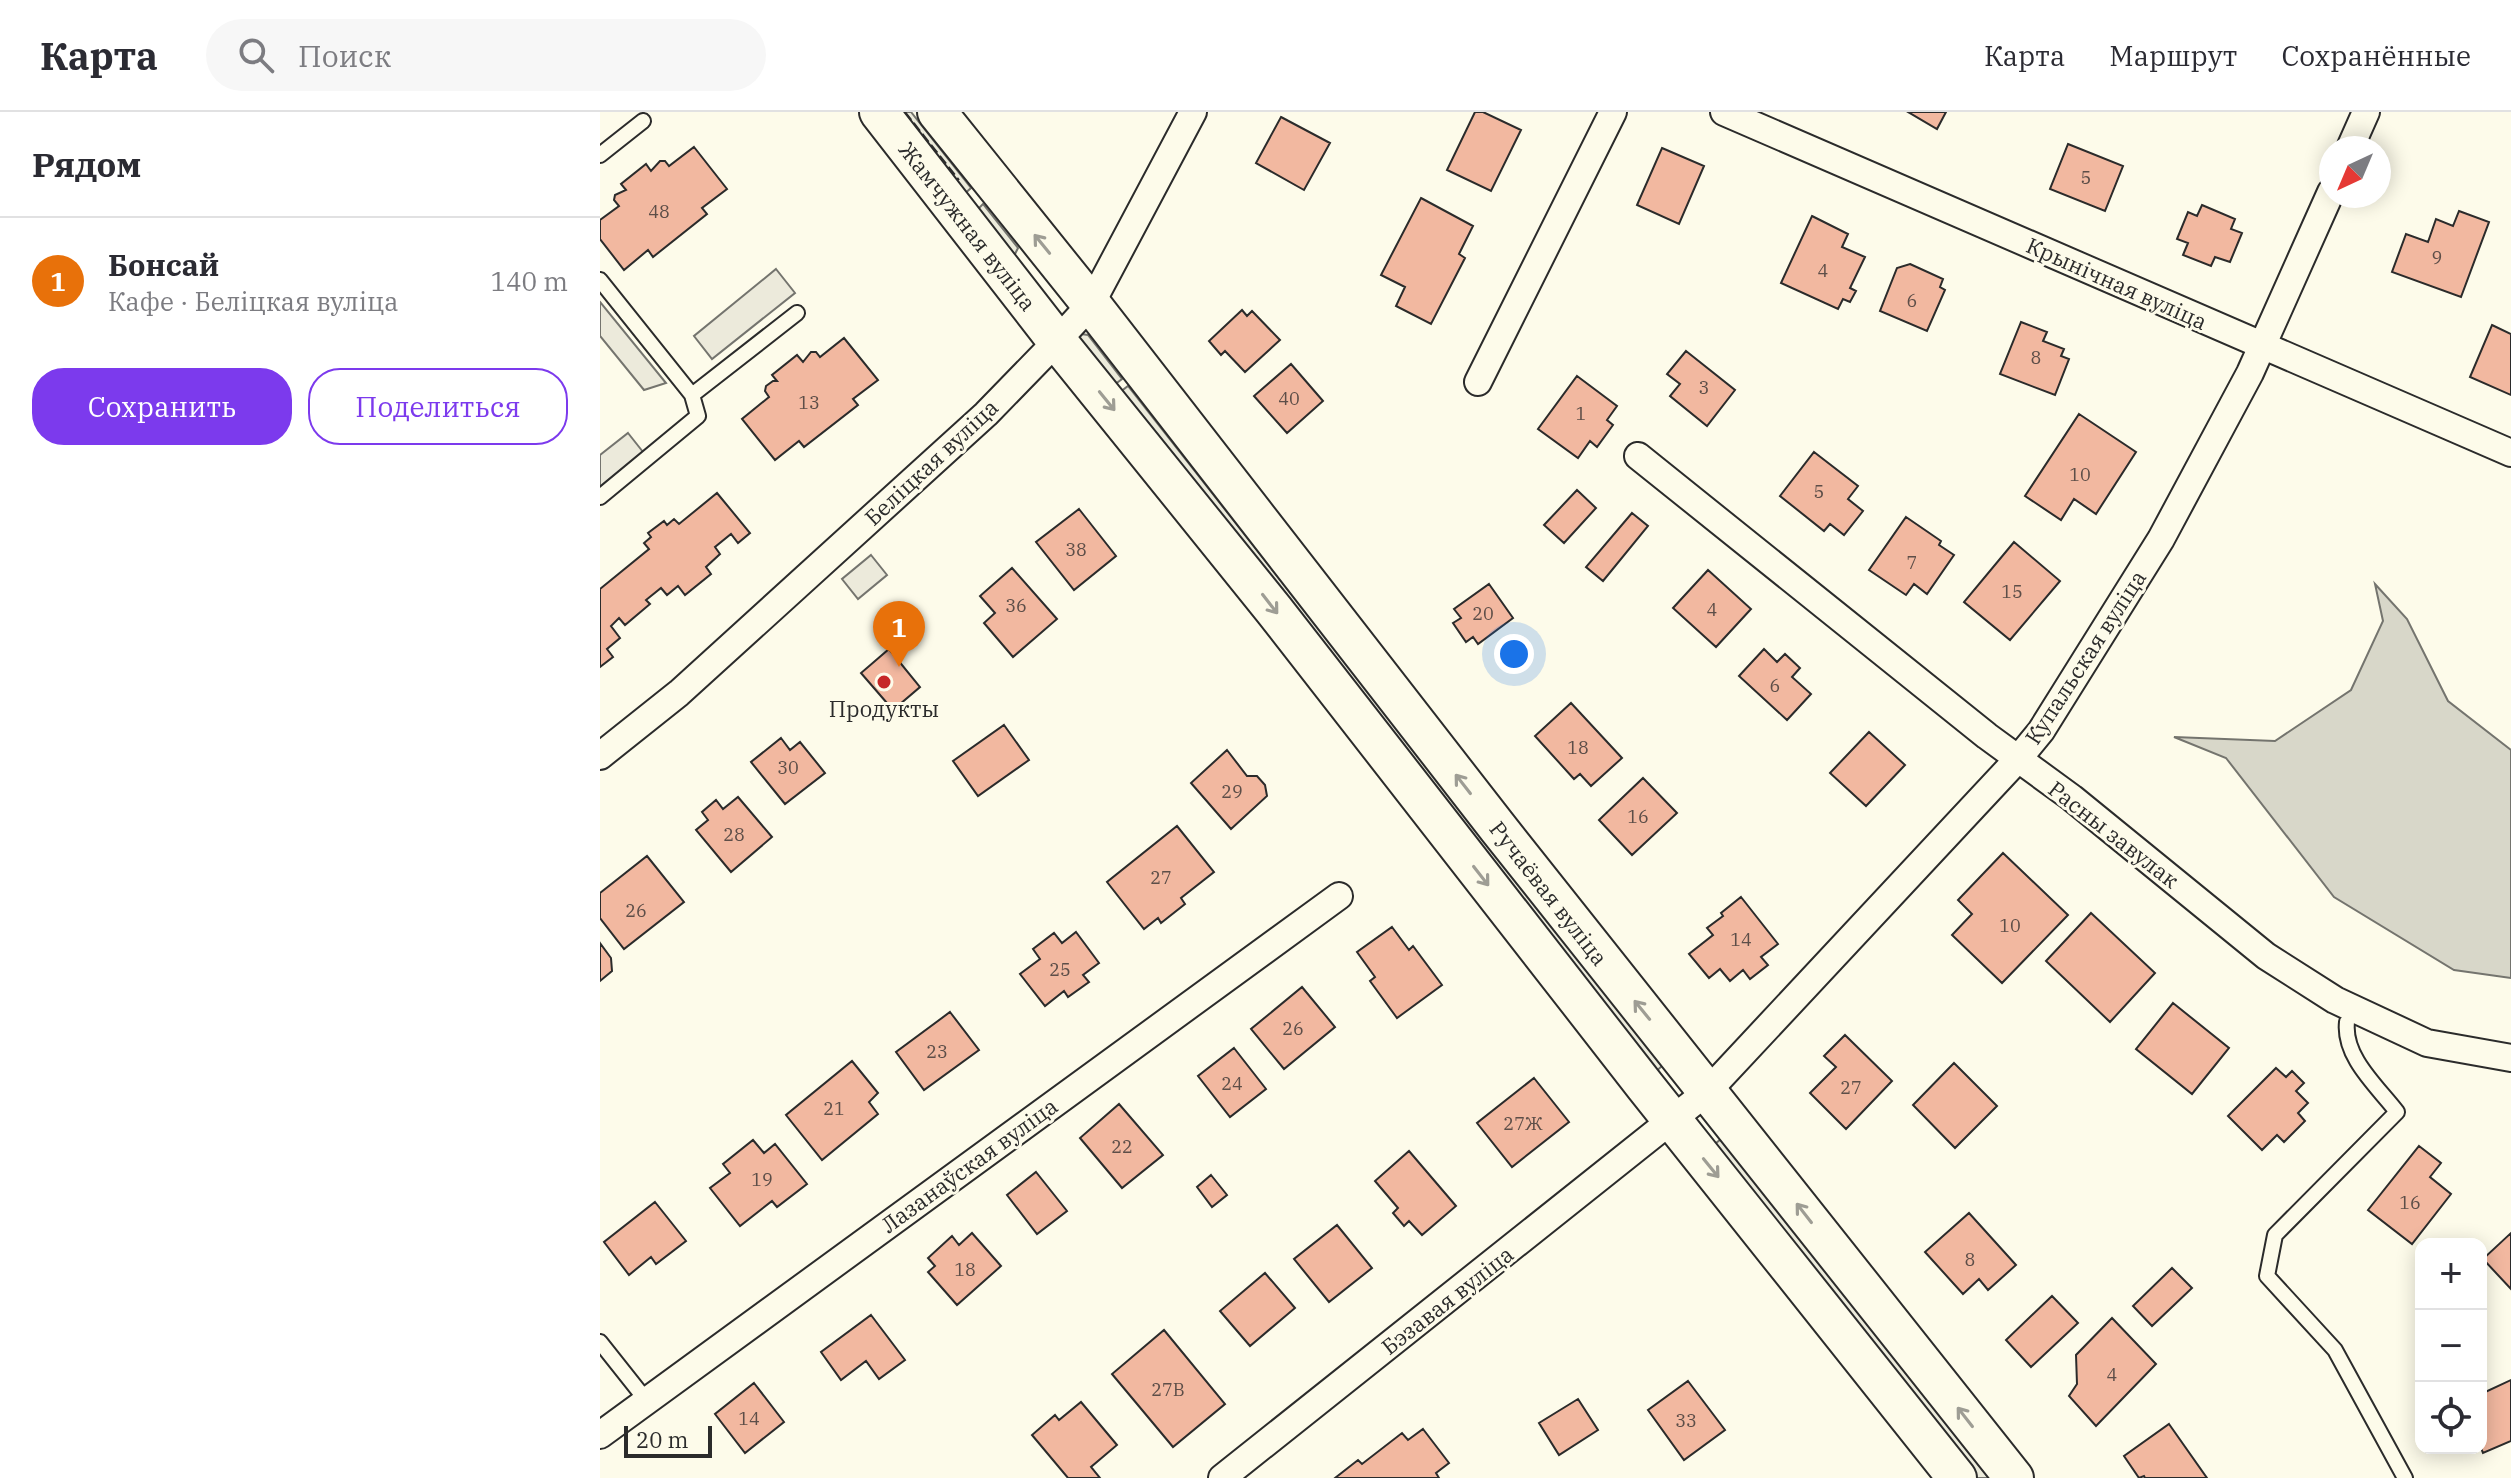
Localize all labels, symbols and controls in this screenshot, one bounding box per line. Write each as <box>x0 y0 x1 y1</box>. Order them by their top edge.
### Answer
search box <box>206 19 766 91</box>
text: Карта <box>40 31 158 80</box>
icon: search <box>234 33 278 77</box>
text: Поиск <box>298 36 391 75</box>
text: Карта <box>1984 37 2065 74</box>
text: Маршрут <box>2109 37 2237 74</box>
text: Сохранённые <box>2281 37 2471 74</box>
street label: Жамчужная вуліца <box>893 136 1043 316</box>
north arrow <box>2319 136 2391 208</box>
text: Рядом <box>32 142 141 186</box>
house number: 5 <box>2081 166 2091 189</box>
house number: 48 <box>648 200 670 223</box>
street label: Крынічная вуліца <box>2022 230 2212 336</box>
one-way arrow <box>1033 234 1050 255</box>
text: Бонсай <box>108 245 219 284</box>
house number: 9 <box>2432 246 2442 269</box>
house number: 4 <box>1818 259 1828 282</box>
text: 1 <box>50 264 66 298</box>
text: 140 m <box>490 264 568 298</box>
text: Кафе · Беліцкая вуліца <box>108 284 398 318</box>
house number: 6 <box>1907 289 1917 312</box>
house number: 8 <box>2031 346 2041 369</box>
button: Сохранить <box>32 368 292 445</box>
button: Поделиться <box>308 368 568 445</box>
house number: 3 <box>1699 376 1709 399</box>
house number: 40 <box>1278 387 1300 410</box>
one-way arrow <box>1099 390 1116 411</box>
house number: 13 <box>798 391 820 414</box>
street label: Беліцкая вуліца <box>858 393 1004 531</box>
house number: 1 <box>1576 402 1586 425</box>
house number: 10 <box>2069 463 2091 486</box>
house number: 5 <box>1814 480 1824 503</box>
house number: 38 <box>1065 538 1087 561</box>
house number: 7 <box>1907 551 1917 574</box>
street label: Купальская вуліца <box>2018 565 2152 749</box>
house number: 15 <box>2001 580 2023 603</box>
one-way arrow <box>1261 593 1278 614</box>
house number: 36 <box>1005 594 1027 617</box>
house number: 4 <box>1707 598 1717 621</box>
pin: 1 <box>873 601 925 667</box>
house number: 20 <box>1472 602 1494 625</box>
your location <box>1494 634 1534 674</box>
marker: Продукты <box>875 673 893 691</box>
house number: 6 <box>1770 674 1780 697</box>
place label: Продукты <box>829 694 939 723</box>
house number: 18 <box>1567 736 1589 759</box>
house number: 30 <box>777 756 799 779</box>
one-way arrow <box>1454 774 1472 795</box>
street label: Расны завулак <box>2043 774 2185 894</box>
house number: 29 <box>1221 780 1243 803</box>
house number: 16 <box>1627 805 1649 828</box>
street label: Ручаёвая вуліца <box>1484 815 1614 971</box>
house number: 28 <box>723 823 745 846</box>
one-way arrow <box>1473 865 1490 886</box>
house number: 27 <box>1150 866 1172 889</box>
house number: 26 <box>625 899 647 922</box>
house number: 10 <box>1999 914 2021 937</box>
house number: 14 <box>1730 928 1752 951</box>
house number: 25 <box>1049 958 1071 981</box>
one-way arrow <box>1633 1000 1651 1021</box>
house number: 26 <box>1282 1017 1304 1040</box>
house number: 23 <box>926 1040 948 1063</box>
house number: 24 <box>1221 1072 1243 1095</box>
house number: 27 <box>1840 1076 1862 1099</box>
street label: Лазанаўская вуліца <box>875 1091 1063 1239</box>
house number: 21 <box>823 1097 845 1120</box>
house number: 27Ж <box>1503 1112 1543 1135</box>
house number: 22 <box>1111 1135 1133 1158</box>
one-way arrow <box>1701 1158 1719 1179</box>
house number: 19 <box>751 1168 773 1191</box>
house number: 16 <box>2399 1191 2421 1214</box>
one-way arrow <box>1796 1203 1813 1224</box>
map controls <box>2415 1238 2487 1454</box>
button: + <box>2415 1238 2487 1310</box>
street label: Бэзавая вуліца <box>1375 1239 1519 1361</box>
house number: 8 <box>1965 1248 1975 1271</box>
house number: 18 <box>954 1258 976 1281</box>
button: − <box>2415 1310 2487 1382</box>
house number: 4 <box>2107 1363 2117 1386</box>
house number: 27В <box>1151 1378 1185 1401</box>
button: locate <box>2415 1382 2487 1454</box>
house number: 14 <box>738 1407 760 1430</box>
one-way arrow <box>1957 1407 1974 1428</box>
house number: 33 <box>1675 1409 1697 1432</box>
scale bar <box>624 1422 712 1458</box>
text: 20 m <box>636 1425 688 1454</box>

